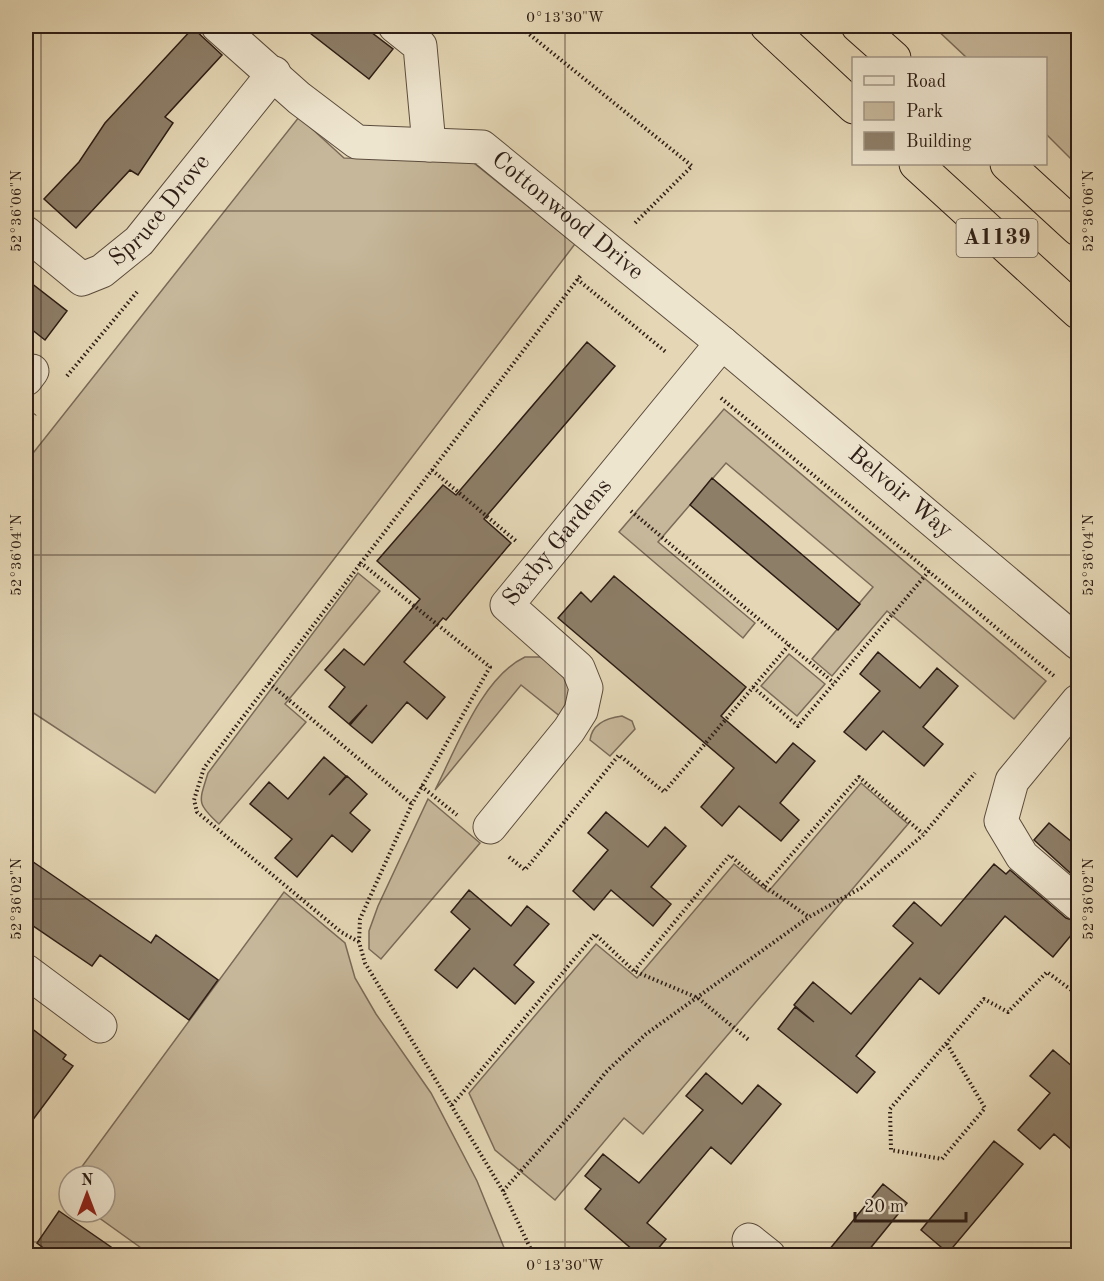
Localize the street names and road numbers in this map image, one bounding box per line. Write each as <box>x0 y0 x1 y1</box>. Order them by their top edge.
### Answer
street label: Cottonwood Drive <box>487 148 647 285</box>
street label: Spruce Drove <box>105 150 215 272</box>
road number: A1139 <box>956 219 1038 257</box>
street label: Belvoir Way <box>843 442 957 544</box>
street label: Saxby Gardens <box>499 475 617 611</box>

